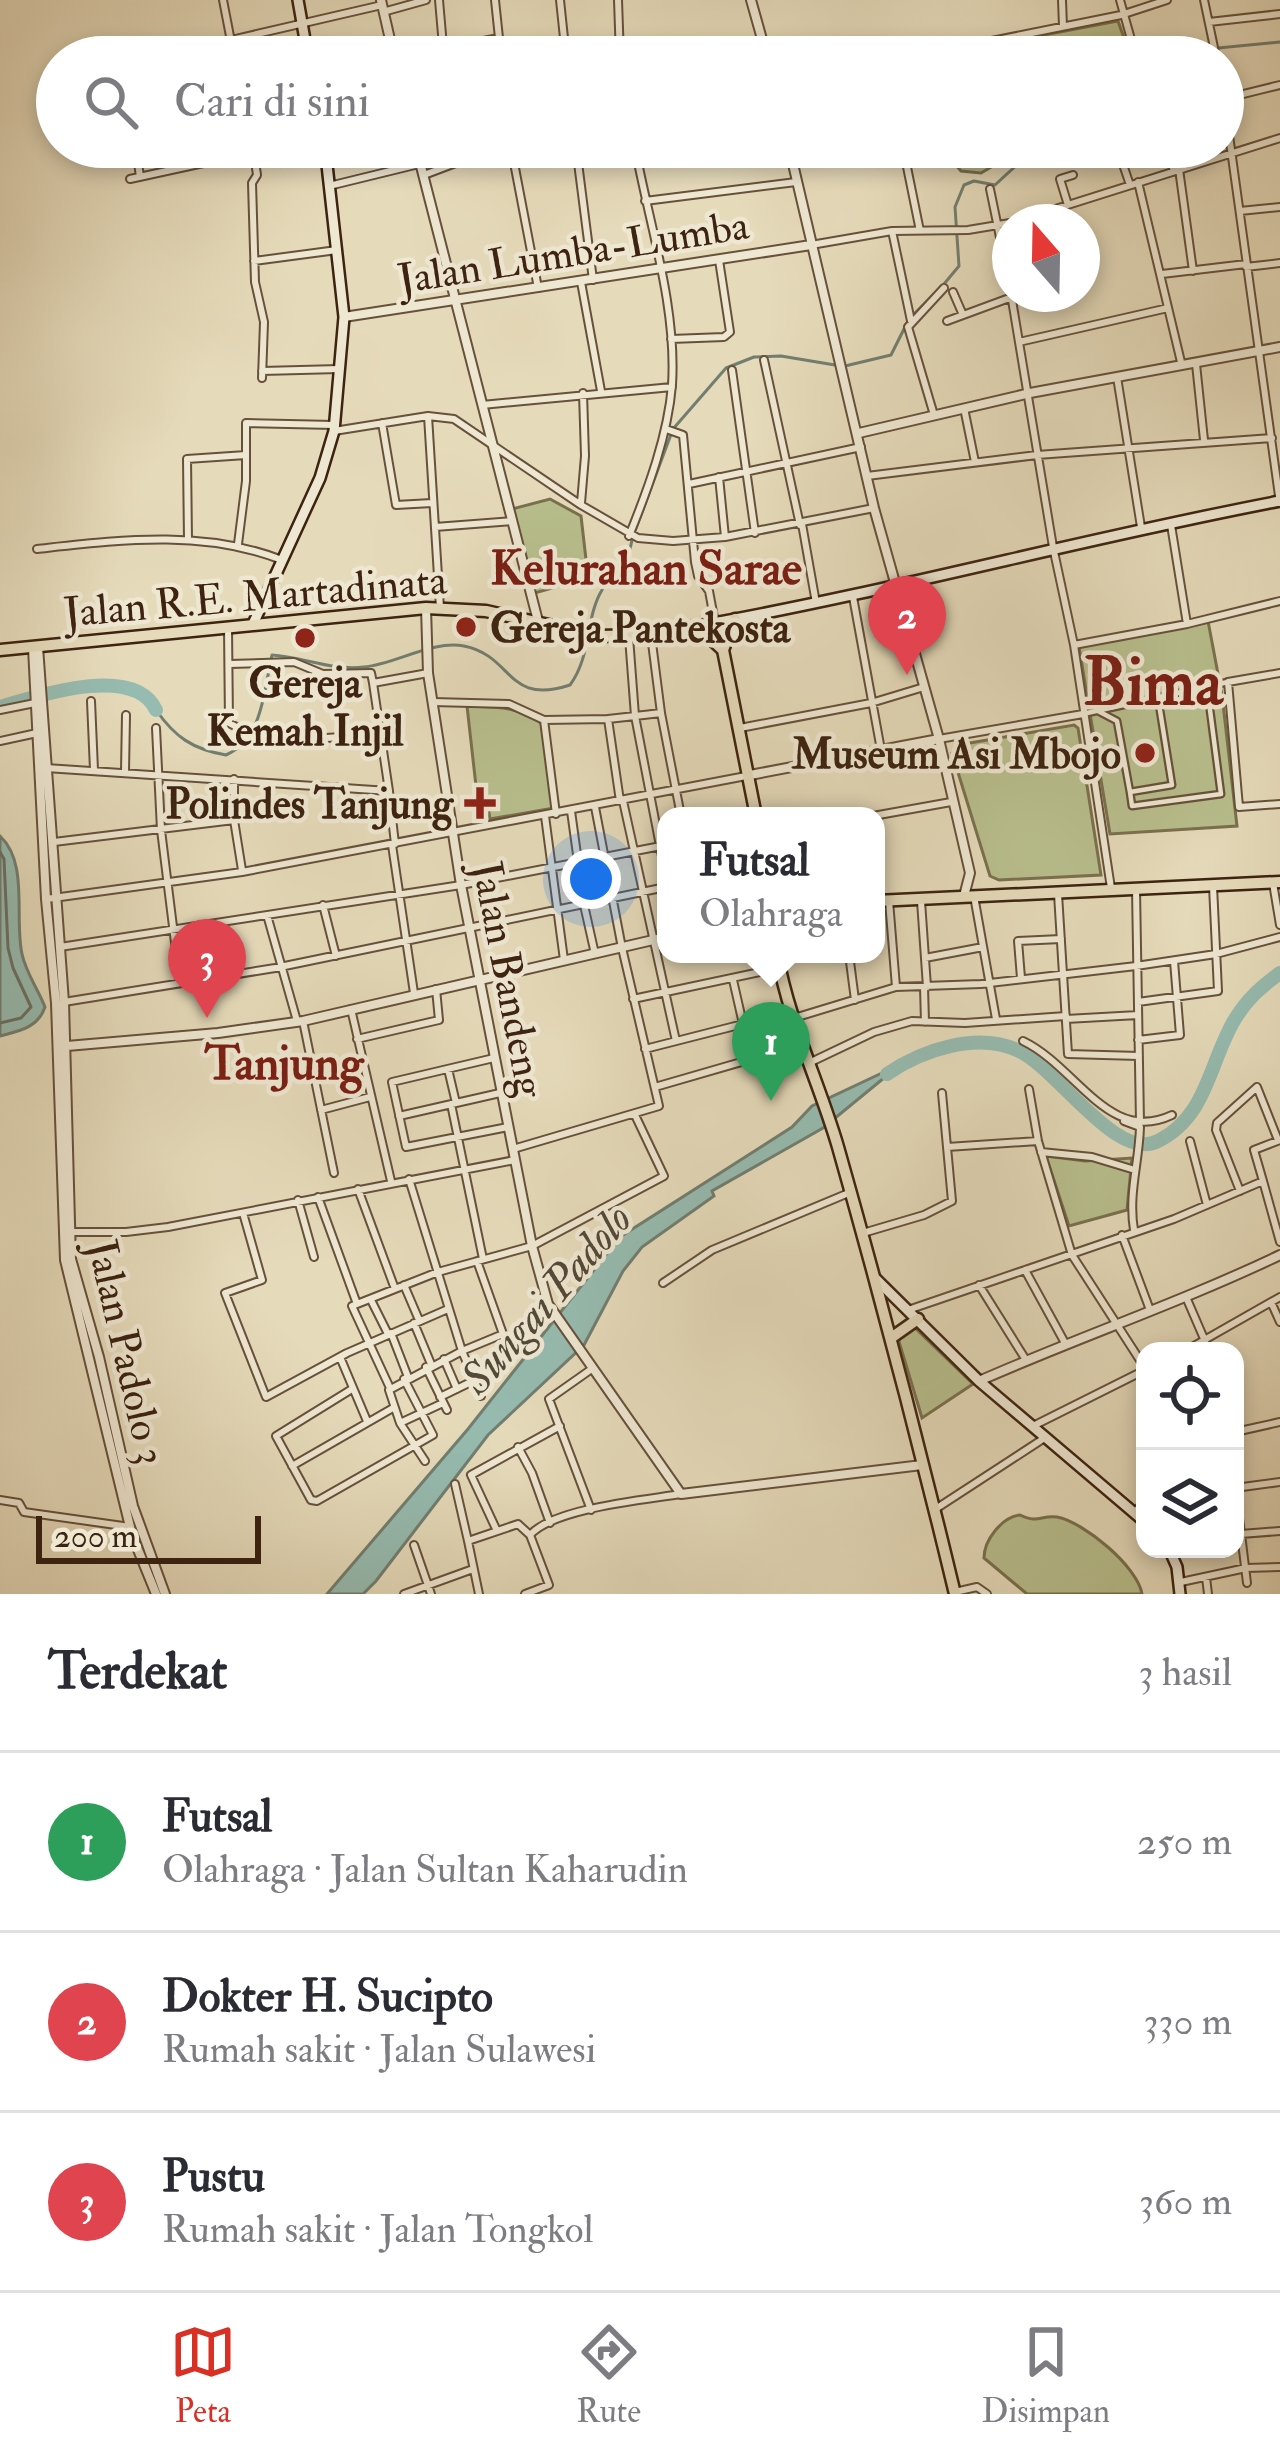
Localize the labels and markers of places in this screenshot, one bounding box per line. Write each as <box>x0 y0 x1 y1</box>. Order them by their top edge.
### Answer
pin: 2 <box>868 576 946 675</box>
place label: Gereja Pantekosta <box>490 603 792 655</box>
marker: Gereja Pantekosta <box>453 614 479 640</box>
marker: Gereja Kemah Injil <box>292 625 318 651</box>
place label: Gereja Kemah Injil <box>206 658 404 758</box>
place label: Museum Asi Mbojo <box>791 729 1121 781</box>
marker: Museum Asi Mbojo <box>1132 740 1158 766</box>
place label: Polindes Tanjung <box>166 779 454 831</box>
marker: Polindes Tanjung <box>464 787 496 819</box>
pin: 3 <box>168 919 246 1018</box>
pin: 1 <box>732 1002 810 1101</box>

